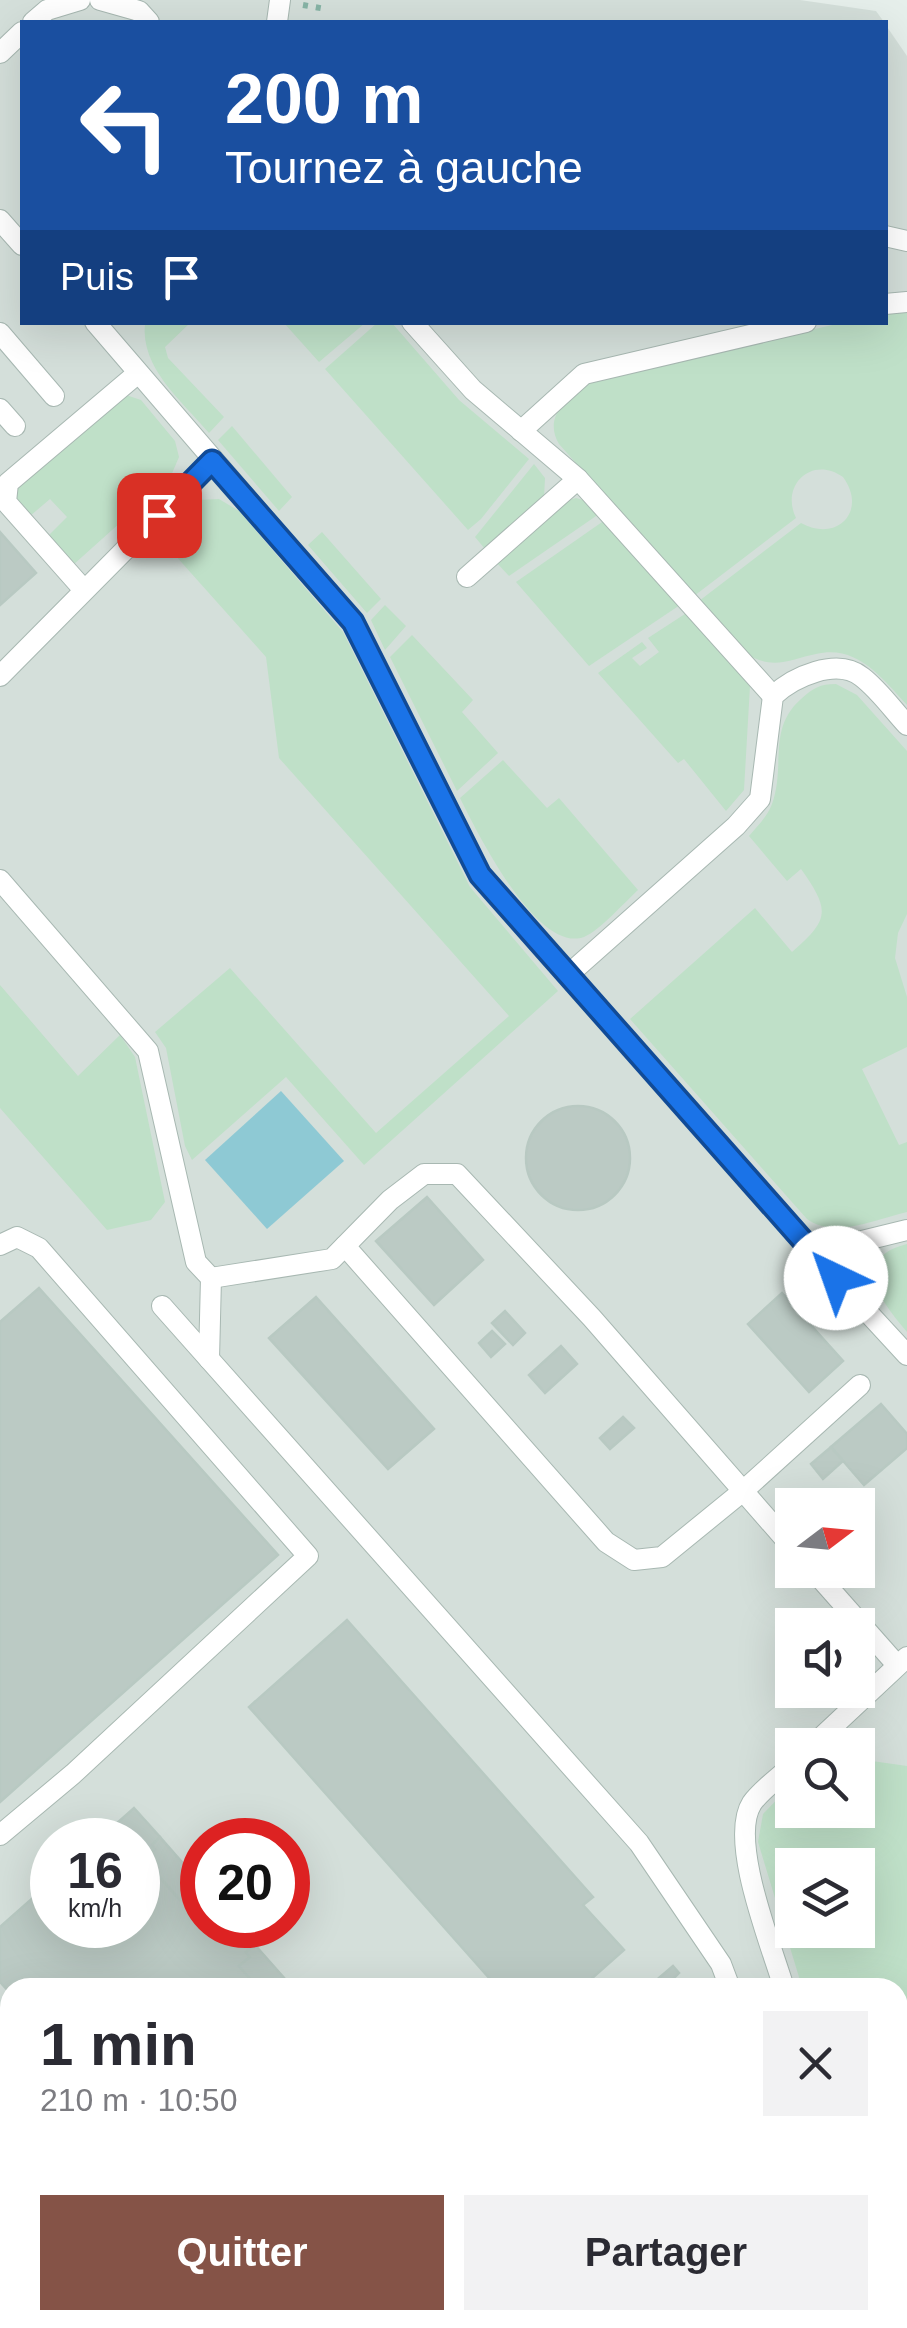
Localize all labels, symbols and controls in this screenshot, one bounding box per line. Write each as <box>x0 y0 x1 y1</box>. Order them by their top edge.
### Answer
icon: left <box>60 60 190 190</box>
text: 200 m <box>225 60 423 138</box>
text: Tournez à gauche <box>225 142 583 193</box>
icon: arrive <box>154 250 209 305</box>
text: Puis <box>60 256 134 298</box>
pin <box>117 473 202 558</box>
icon: arrive <box>132 488 187 543</box>
position arrow <box>784 1226 888 1330</box>
north arrow <box>775 1488 875 1588</box>
map controls <box>775 1488 875 1948</box>
button: sound <box>775 1608 875 1708</box>
button: search <box>775 1728 875 1828</box>
speed limit sign: 20 <box>180 1818 310 1948</box>
text: 16 <box>67 1843 123 1899</box>
button: layers <box>775 1848 875 1948</box>
text: km/h <box>68 1894 122 1922</box>
text: 1 min <box>40 2011 197 2078</box>
button: close <box>763 2011 868 2116</box>
text: 210 m · 10:50 <box>40 2082 237 2118</box>
button: Quitter <box>40 2195 444 2310</box>
button: Partager <box>464 2195 868 2310</box>

